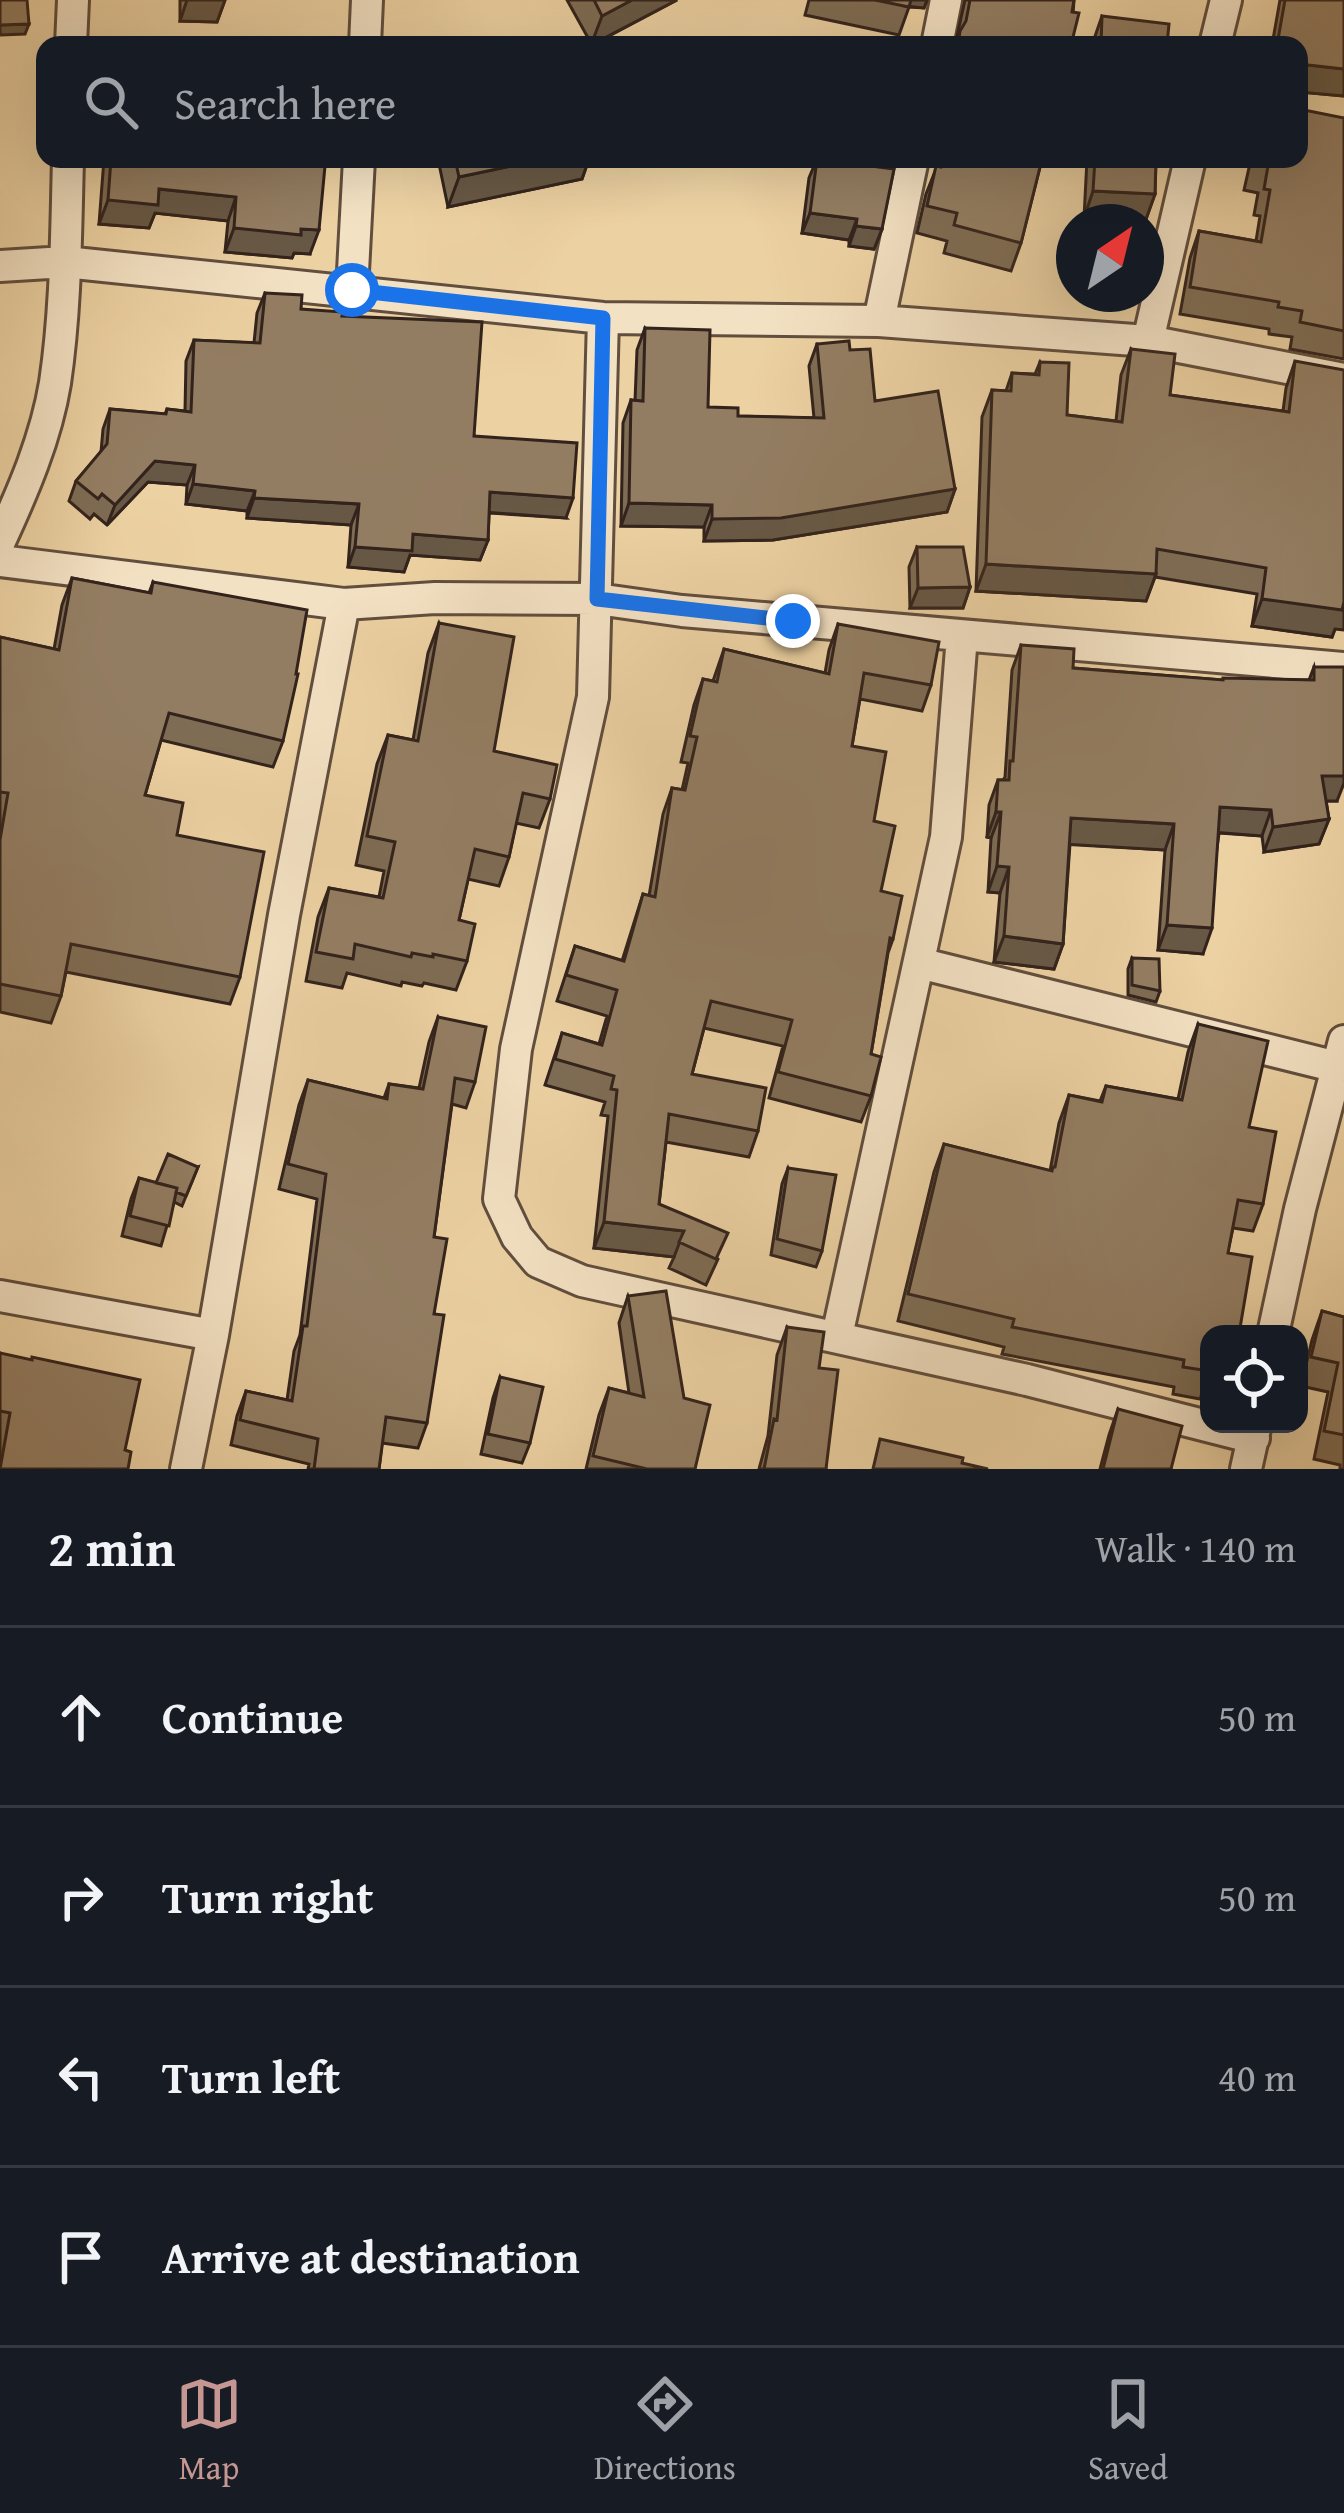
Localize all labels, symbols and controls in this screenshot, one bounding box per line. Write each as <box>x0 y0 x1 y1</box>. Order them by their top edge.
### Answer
search box <box>36 36 1308 168</box>
icon: search <box>78 69 144 135</box>
text: Search here <box>174 70 396 135</box>
north arrow <box>1056 204 1164 312</box>
route start <box>325 263 379 317</box>
route end <box>766 594 820 648</box>
map controls <box>1200 1325 1308 1433</box>
button: locate <box>1200 1325 1308 1433</box>
text: 2 min <box>48 1510 175 1585</box>
text: Walk · 140 m <box>1095 1519 1296 1576</box>
icon: ahead <box>48 1684 114 1750</box>
text: Continue <box>162 1684 343 1749</box>
text: 50 m <box>1218 1688 1296 1745</box>
icon: right <box>48 1864 114 1930</box>
text: Turn right <box>162 1864 374 1929</box>
text: 50 m <box>1218 1868 1296 1925</box>
icon: left <box>48 2044 114 2110</box>
text: Turn left <box>162 2044 340 2109</box>
text: 40 m <box>1218 2048 1296 2105</box>
icon: arrive <box>48 2224 114 2290</box>
text: Arrive at destination <box>162 2224 580 2289</box>
tab: Map <box>176 2371 242 2491</box>
tab: Directions <box>594 2371 736 2491</box>
tab: Saved <box>1088 2371 1168 2491</box>

